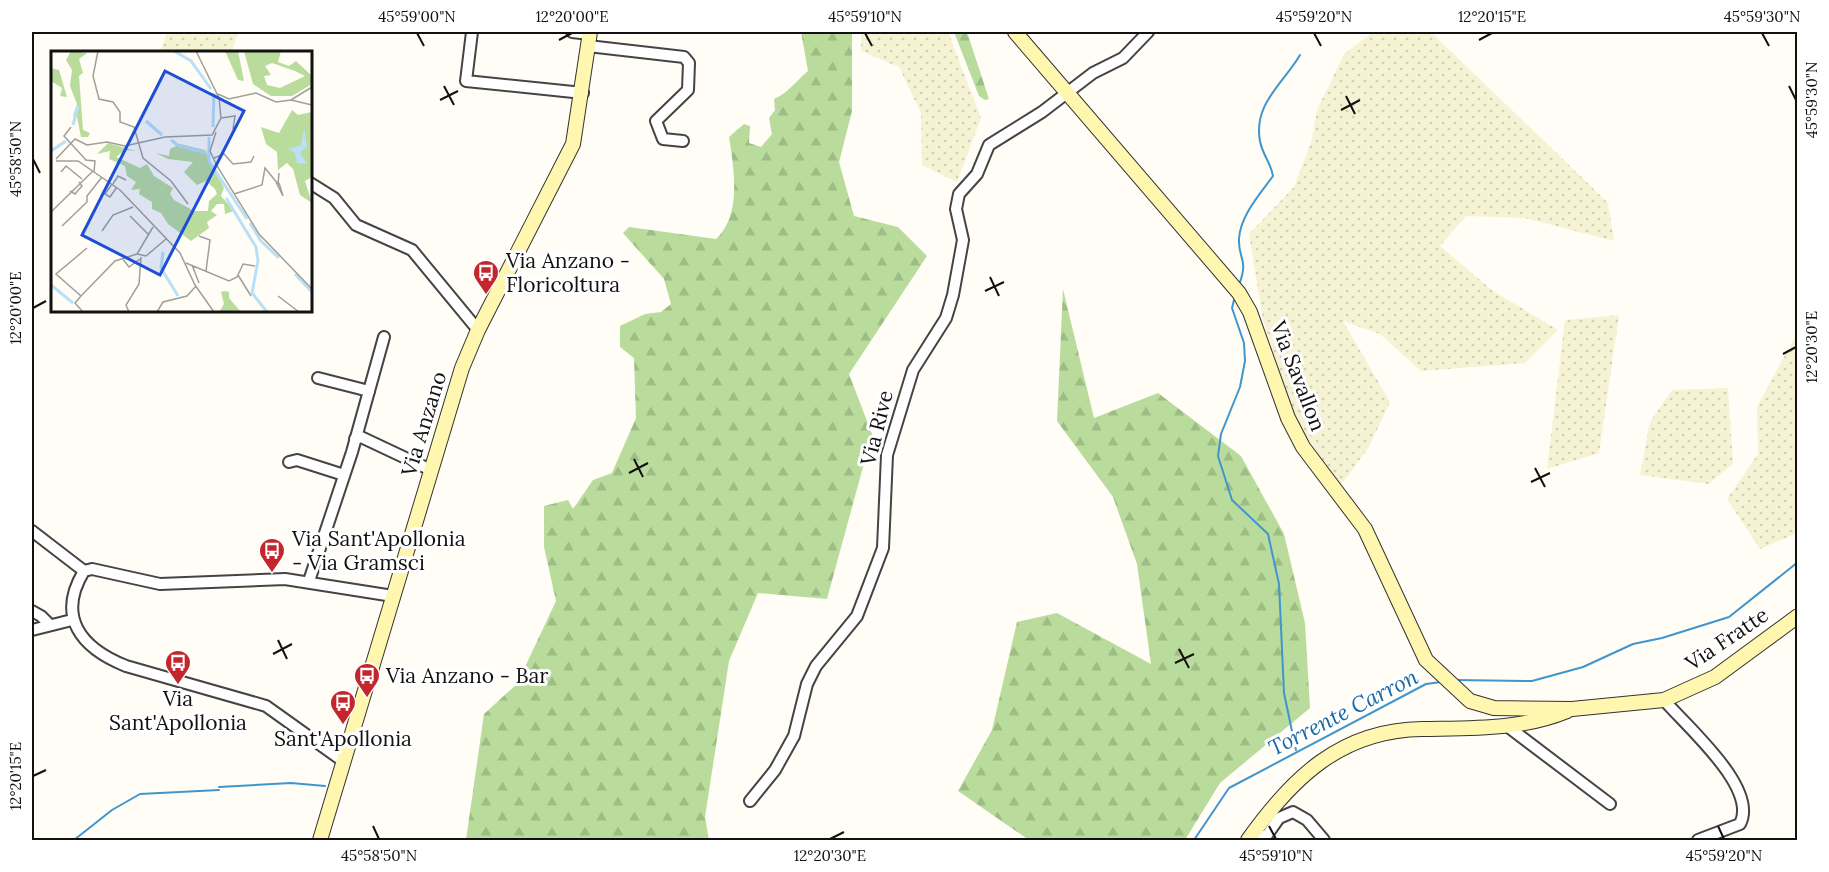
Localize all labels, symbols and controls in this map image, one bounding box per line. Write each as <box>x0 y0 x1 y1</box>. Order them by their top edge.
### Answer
text: 45°59'00"N <box>378 7 456 26</box>
text: 12°20'00"E <box>535 7 609 26</box>
text: 45°59'10"N <box>828 7 902 26</box>
text: 45°59'20"N <box>1276 7 1352 26</box>
text: 12°20'15"E <box>1458 7 1526 26</box>
text: 45°59'30"N <box>1724 7 1800 26</box>
inset map <box>51 51 312 312</box>
text: 45°59'30"N <box>1802 62 1821 138</box>
text: 45°58'50"N <box>6 121 25 197</box>
place label: Via Anzano - Floricoltura <box>505 247 630 298</box>
bus stop icon: Via Anzano - Floricoltura <box>471 258 501 296</box>
text: 12°20'00"E <box>6 271 25 345</box>
text: 12°20'30"E <box>1802 311 1821 383</box>
street label: Via Savallon <box>1265 316 1332 435</box>
street label: Via Anzano <box>395 368 452 480</box>
street label: Via Rive <box>854 387 899 469</box>
place label: Via Sant'Apollonia - Via Gramsci <box>291 525 466 576</box>
bus stop icon: Via Sant'Apollonia - Via Gramsci <box>257 536 287 574</box>
street label: Via Fratte <box>1679 601 1773 677</box>
bus stop icon: Via Sant'Apollonia <box>163 648 193 686</box>
bus stop icon: Via Anzano - Bar <box>352 661 382 699</box>
place label: Via Anzano - Bar <box>385 662 548 689</box>
water label: Torrente Carron <box>1263 662 1423 762</box>
place label: Via Sant'Apollonia <box>109 685 247 736</box>
bus stop icon: Sant'Apollonia <box>328 688 358 726</box>
place label: Sant'Apollonia <box>274 725 412 752</box>
text: 12°20'15"E <box>6 742 25 810</box>
text: 45°58'50"N <box>341 846 417 865</box>
text: 12°20'30"E <box>794 846 866 865</box>
text: 45°59'10"N <box>1239 846 1313 865</box>
text: 45°59'20"N <box>1686 846 1762 865</box>

